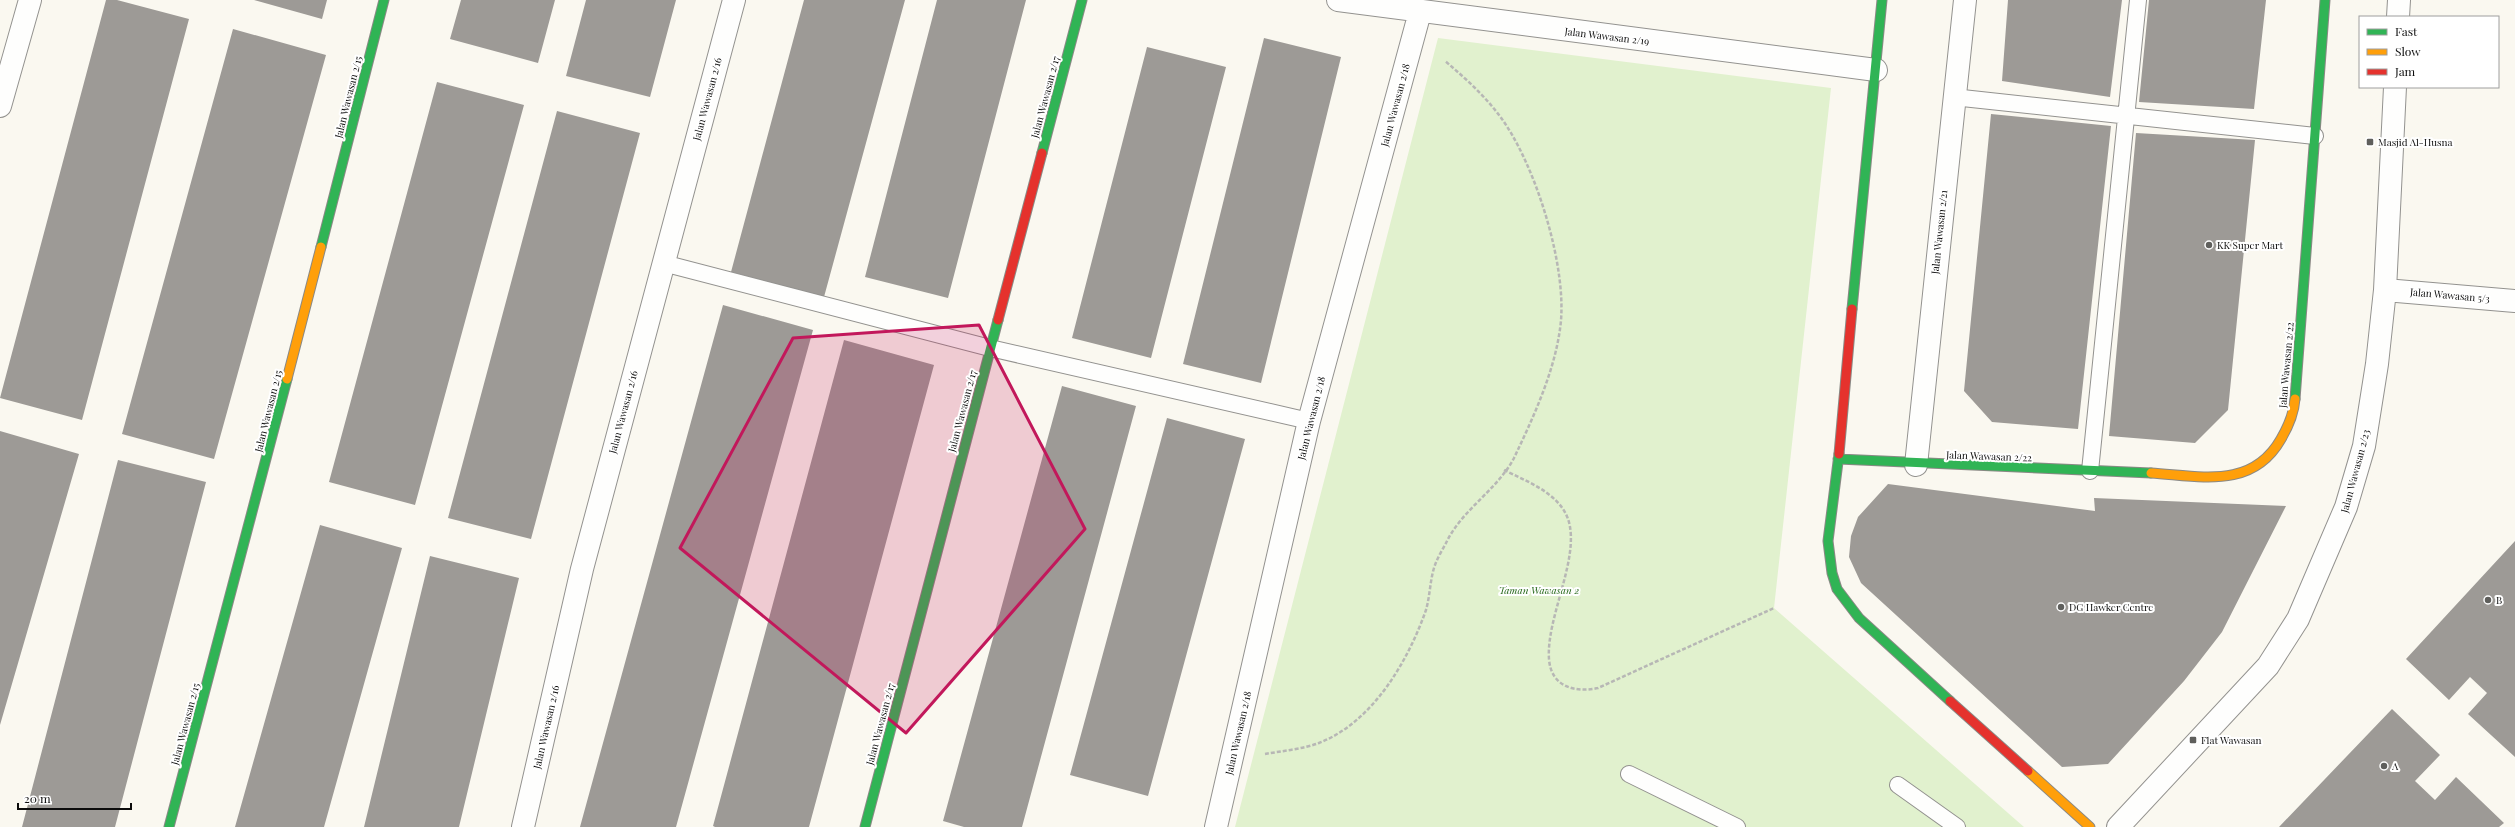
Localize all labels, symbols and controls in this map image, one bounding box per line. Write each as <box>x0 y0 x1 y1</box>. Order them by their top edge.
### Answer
legend <box>2359 16 2499 88</box>
text: Fast <box>2395 23 2418 39</box>
street label: Jalan Wawasan 2/19 <box>1563 24 1650 48</box>
text: Slow <box>2395 43 2421 59</box>
street label: Jalan Wawasan 2/15 <box>331 54 365 141</box>
street label: Jalan Wawasan 2/17 <box>1027 54 1063 140</box>
street label: Jalan Wawasan 2/16 <box>689 56 725 143</box>
street label: Jalan Wawasan 2/18 <box>1377 62 1413 149</box>
text: Jam <box>2394 63 2416 79</box>
place label: Masjid Al-Husna <box>2378 135 2453 149</box>
marker: Masjid Al-Husna <box>2365 137 2375 147</box>
street label: Jalan Wawasan 2/21 <box>1927 189 1950 276</box>
place label: KK Super Mart <box>2217 238 2283 252</box>
marker: KK Super Mart <box>2204 240 2214 250</box>
street label: Jalan Wawasan 5/3 <box>2408 284 2491 306</box>
street label: Jalan Wawasan 2/22 <box>2275 321 2297 409</box>
street label: Jalan Wawasan 2/15 <box>251 368 285 455</box>
street label: Jalan Wawasan 2/17 <box>944 368 980 454</box>
street label: Jalan Wawasan 2/16 <box>605 369 641 456</box>
street label: Jalan Wawasan 2/18 <box>1294 375 1328 462</box>
street label: Jalan Wawasan 2/23 <box>2337 427 2373 515</box>
street label: Jalan Wawasan 2/22 <box>1945 447 2032 465</box>
park label: Taman Wawasan 2 <box>1499 583 1579 597</box>
place label: B <box>2496 593 2502 607</box>
marker: B <box>2483 595 2493 605</box>
place label: DG Hawker Centre <box>2069 600 2153 614</box>
marker: DG Hawker Centre <box>2056 602 2066 612</box>
street label: Jalan Wawasan 2/15 <box>167 681 203 767</box>
street label: Jalan Wawasan 2/17 <box>862 681 898 767</box>
street label: Jalan Wawasan 2/16 <box>529 684 562 771</box>
street label: Jalan Wawasan 2/18 <box>1221 690 1254 777</box>
place label: Flat Wawasan <box>2201 733 2262 747</box>
marker: Flat Wawasan <box>2188 735 2198 745</box>
place label: A <box>2391 759 2399 773</box>
marker: A <box>2379 761 2389 771</box>
scale bar <box>18 785 131 811</box>
text: 20 m <box>24 790 51 806</box>

